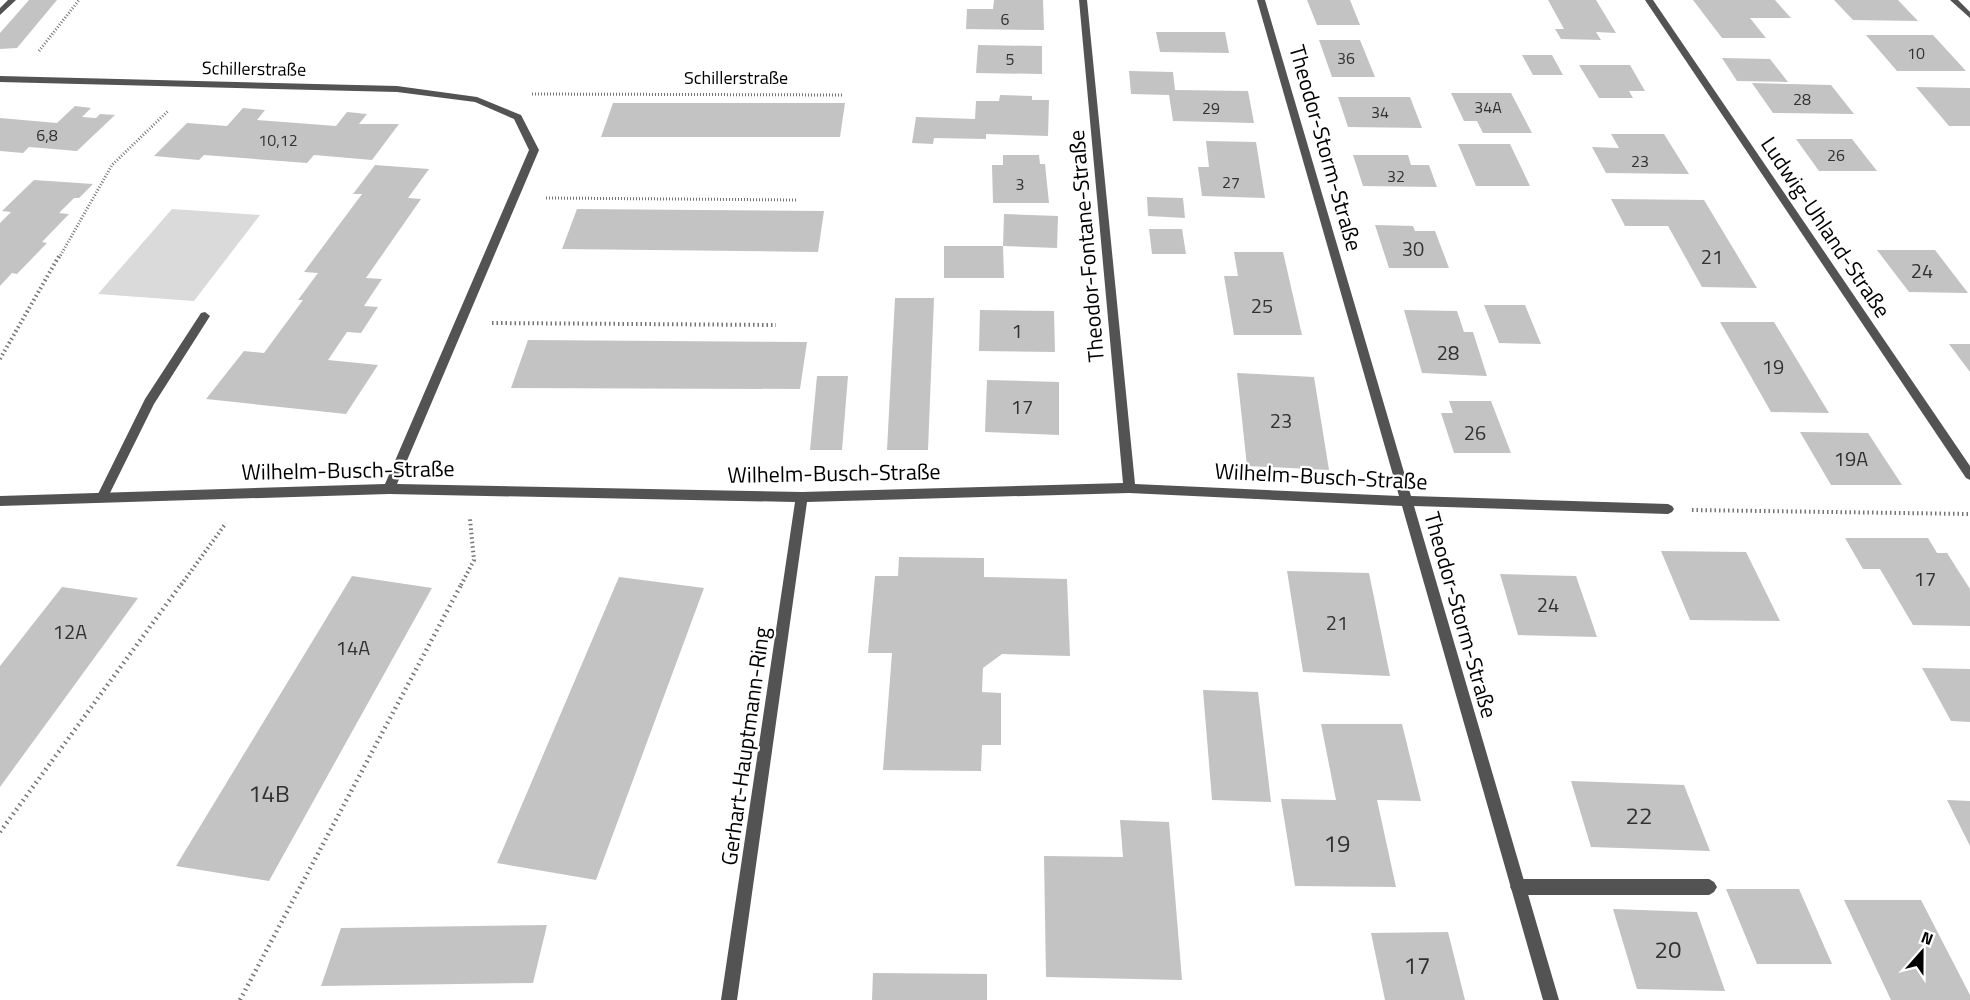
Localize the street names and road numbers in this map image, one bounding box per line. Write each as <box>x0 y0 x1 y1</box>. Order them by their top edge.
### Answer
street label: Theodor-Storm-Straße <box>1280 41 1372 255</box>
street label: Schillerstraße <box>202 54 306 83</box>
street label: Schillerstraße <box>684 64 788 91</box>
street label: Theodor-Fontane-Straße <box>1059 129 1113 363</box>
street label: Ludwig-Uhland-Straße <box>1753 129 1899 325</box>
street label: Wilhelm-Busch-Straße <box>241 451 455 489</box>
street label: Wilhelm-Busch-Straße <box>1214 453 1428 499</box>
street label: Wilhelm-Busch-Straße <box>727 454 941 492</box>
street label: Theodor-Storm-Straße <box>1415 508 1507 722</box>
street label: Gerhart-Hauptmann-Ring <box>711 625 779 867</box>

